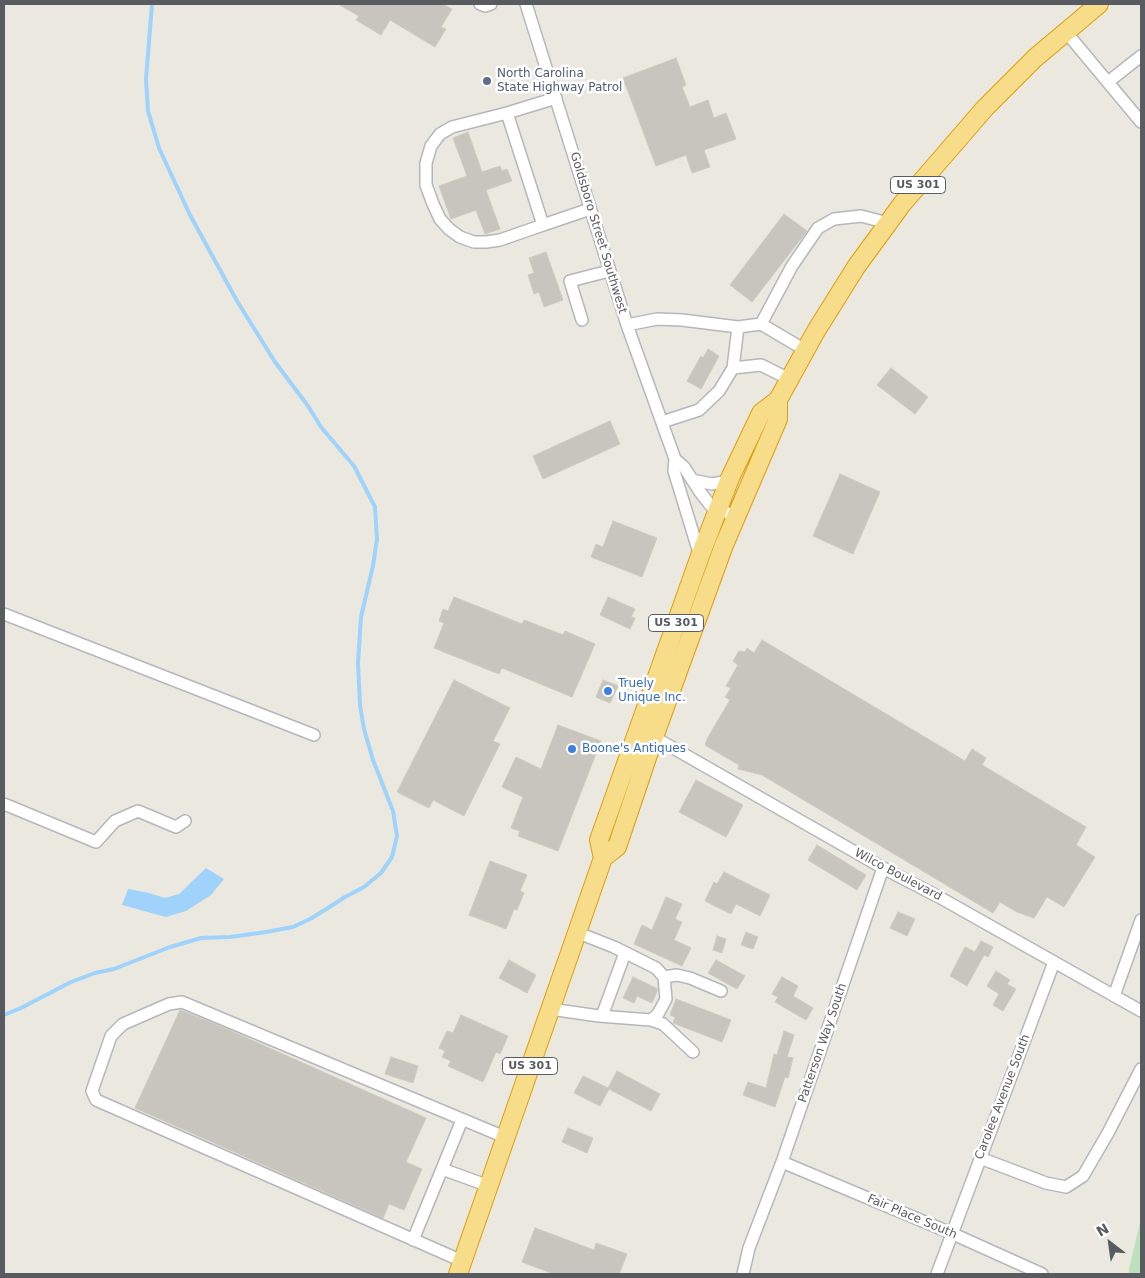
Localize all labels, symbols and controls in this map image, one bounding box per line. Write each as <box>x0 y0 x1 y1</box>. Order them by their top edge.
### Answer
place label: North Carolina State Highway Patrol <box>497 67 622 95</box>
marker: North Carolina State Highway Patrol <box>481 75 493 87</box>
street label: Goldsboro Street Southwest <box>567 151 629 315</box>
road number: US 301 <box>890 176 946 194</box>
road number: US 301 <box>648 614 704 632</box>
place label: Truely Unique Inc. <box>618 677 686 705</box>
marker: Truely Unique Inc. <box>602 685 614 697</box>
place label: Boone's Antiques <box>582 742 686 756</box>
marker: Boone's Antiques <box>566 743 578 755</box>
street label: Wilco Boulevard <box>852 846 944 904</box>
street label: Patterson Way South <box>796 982 850 1104</box>
street label: Carolee Avenue South <box>972 1032 1034 1162</box>
road number: US 301 <box>502 1058 558 1074</box>
street label: Fair Place South <box>865 1192 959 1242</box>
north arrow <box>1085 1218 1135 1268</box>
text: N <box>1093 1220 1112 1240</box>

